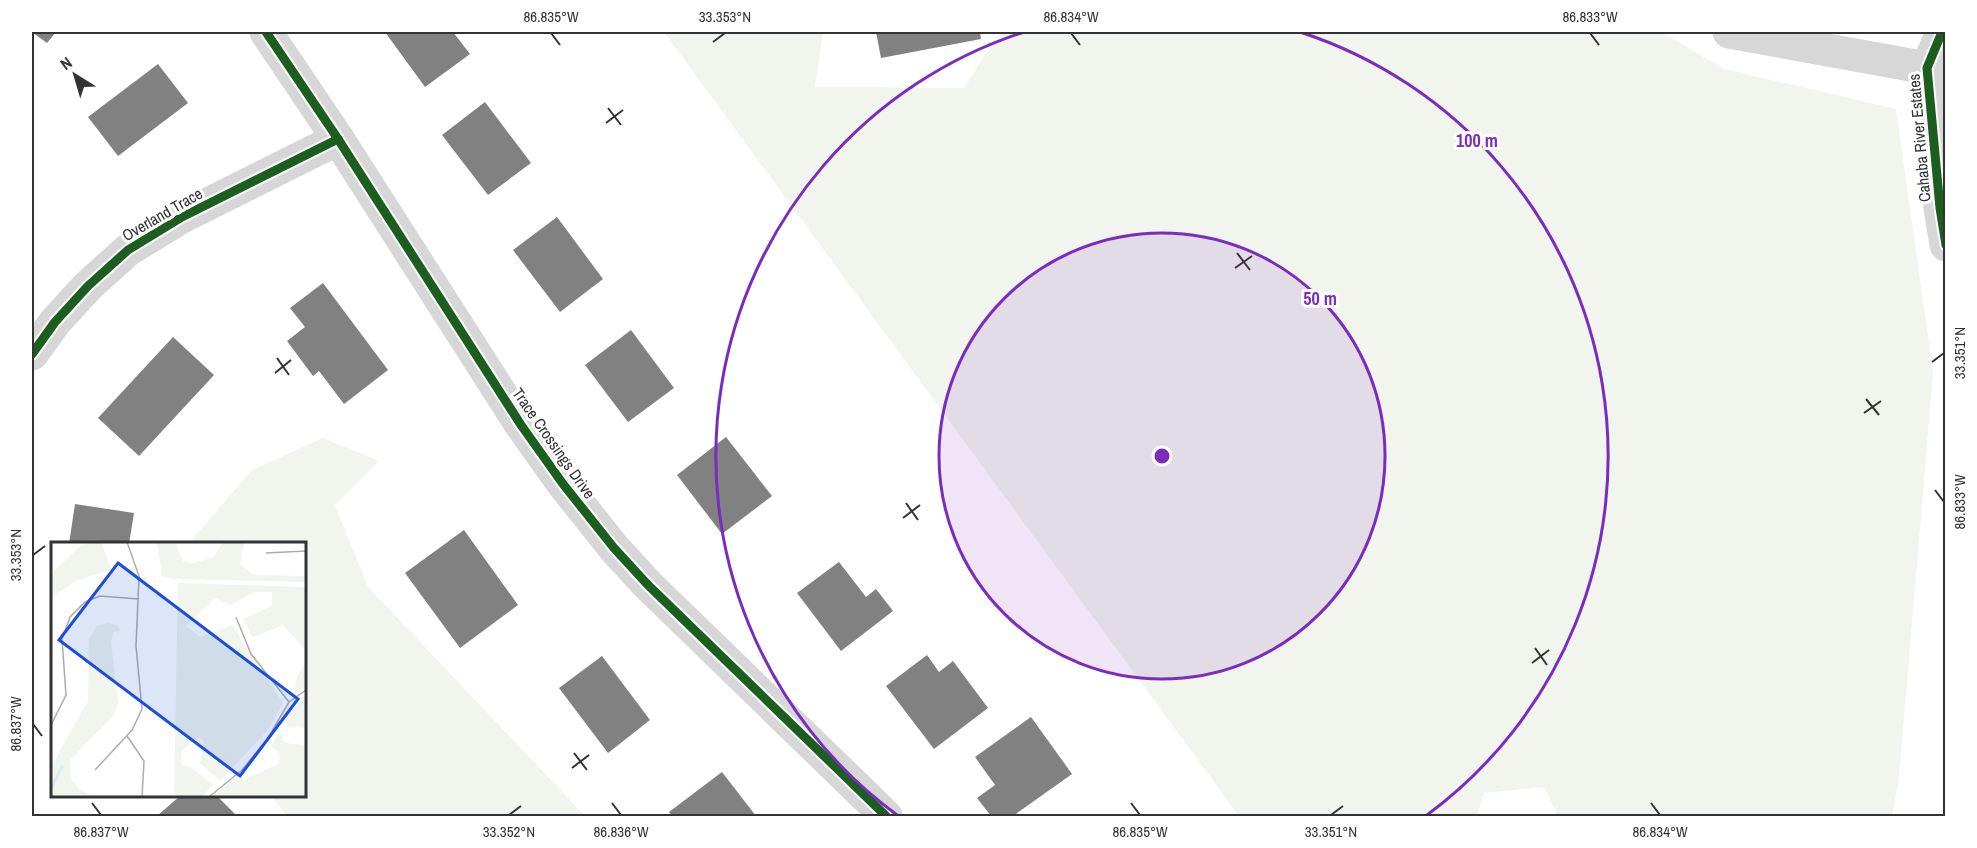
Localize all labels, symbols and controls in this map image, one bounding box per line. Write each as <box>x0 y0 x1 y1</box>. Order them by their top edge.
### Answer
text: 86.835°W <box>523 6 579 27</box>
text: 33.353°N <box>699 6 751 27</box>
text: 86.834°W <box>1043 6 1099 27</box>
text: 86.833°W <box>1562 6 1618 27</box>
north arrow <box>45 45 105 105</box>
text: N <box>56 51 76 75</box>
street label: Cahaba River Estates <box>1902 73 1936 203</box>
text: 100 m <box>1456 128 1498 153</box>
street label: Overland Trace <box>118 182 206 246</box>
text: 50 m <box>1303 286 1337 311</box>
text: 33.351°N <box>1949 327 1970 379</box>
street label: Trace Crossings Drive <box>507 383 601 503</box>
centre of rings <box>1152 446 1172 466</box>
text: 86.833°W <box>1949 474 1970 530</box>
text: 33.353°N <box>5 529 26 581</box>
inset map <box>51 542 306 797</box>
text: 86.837°W <box>5 696 26 752</box>
text: 86.837°W <box>73 821 129 842</box>
text: 33.352°N <box>483 821 535 842</box>
text: 86.836°W <box>593 821 649 842</box>
text: 86.835°W <box>1112 821 1168 842</box>
text: 33.351°N <box>1305 821 1357 842</box>
text: 86.834°W <box>1632 821 1688 842</box>

